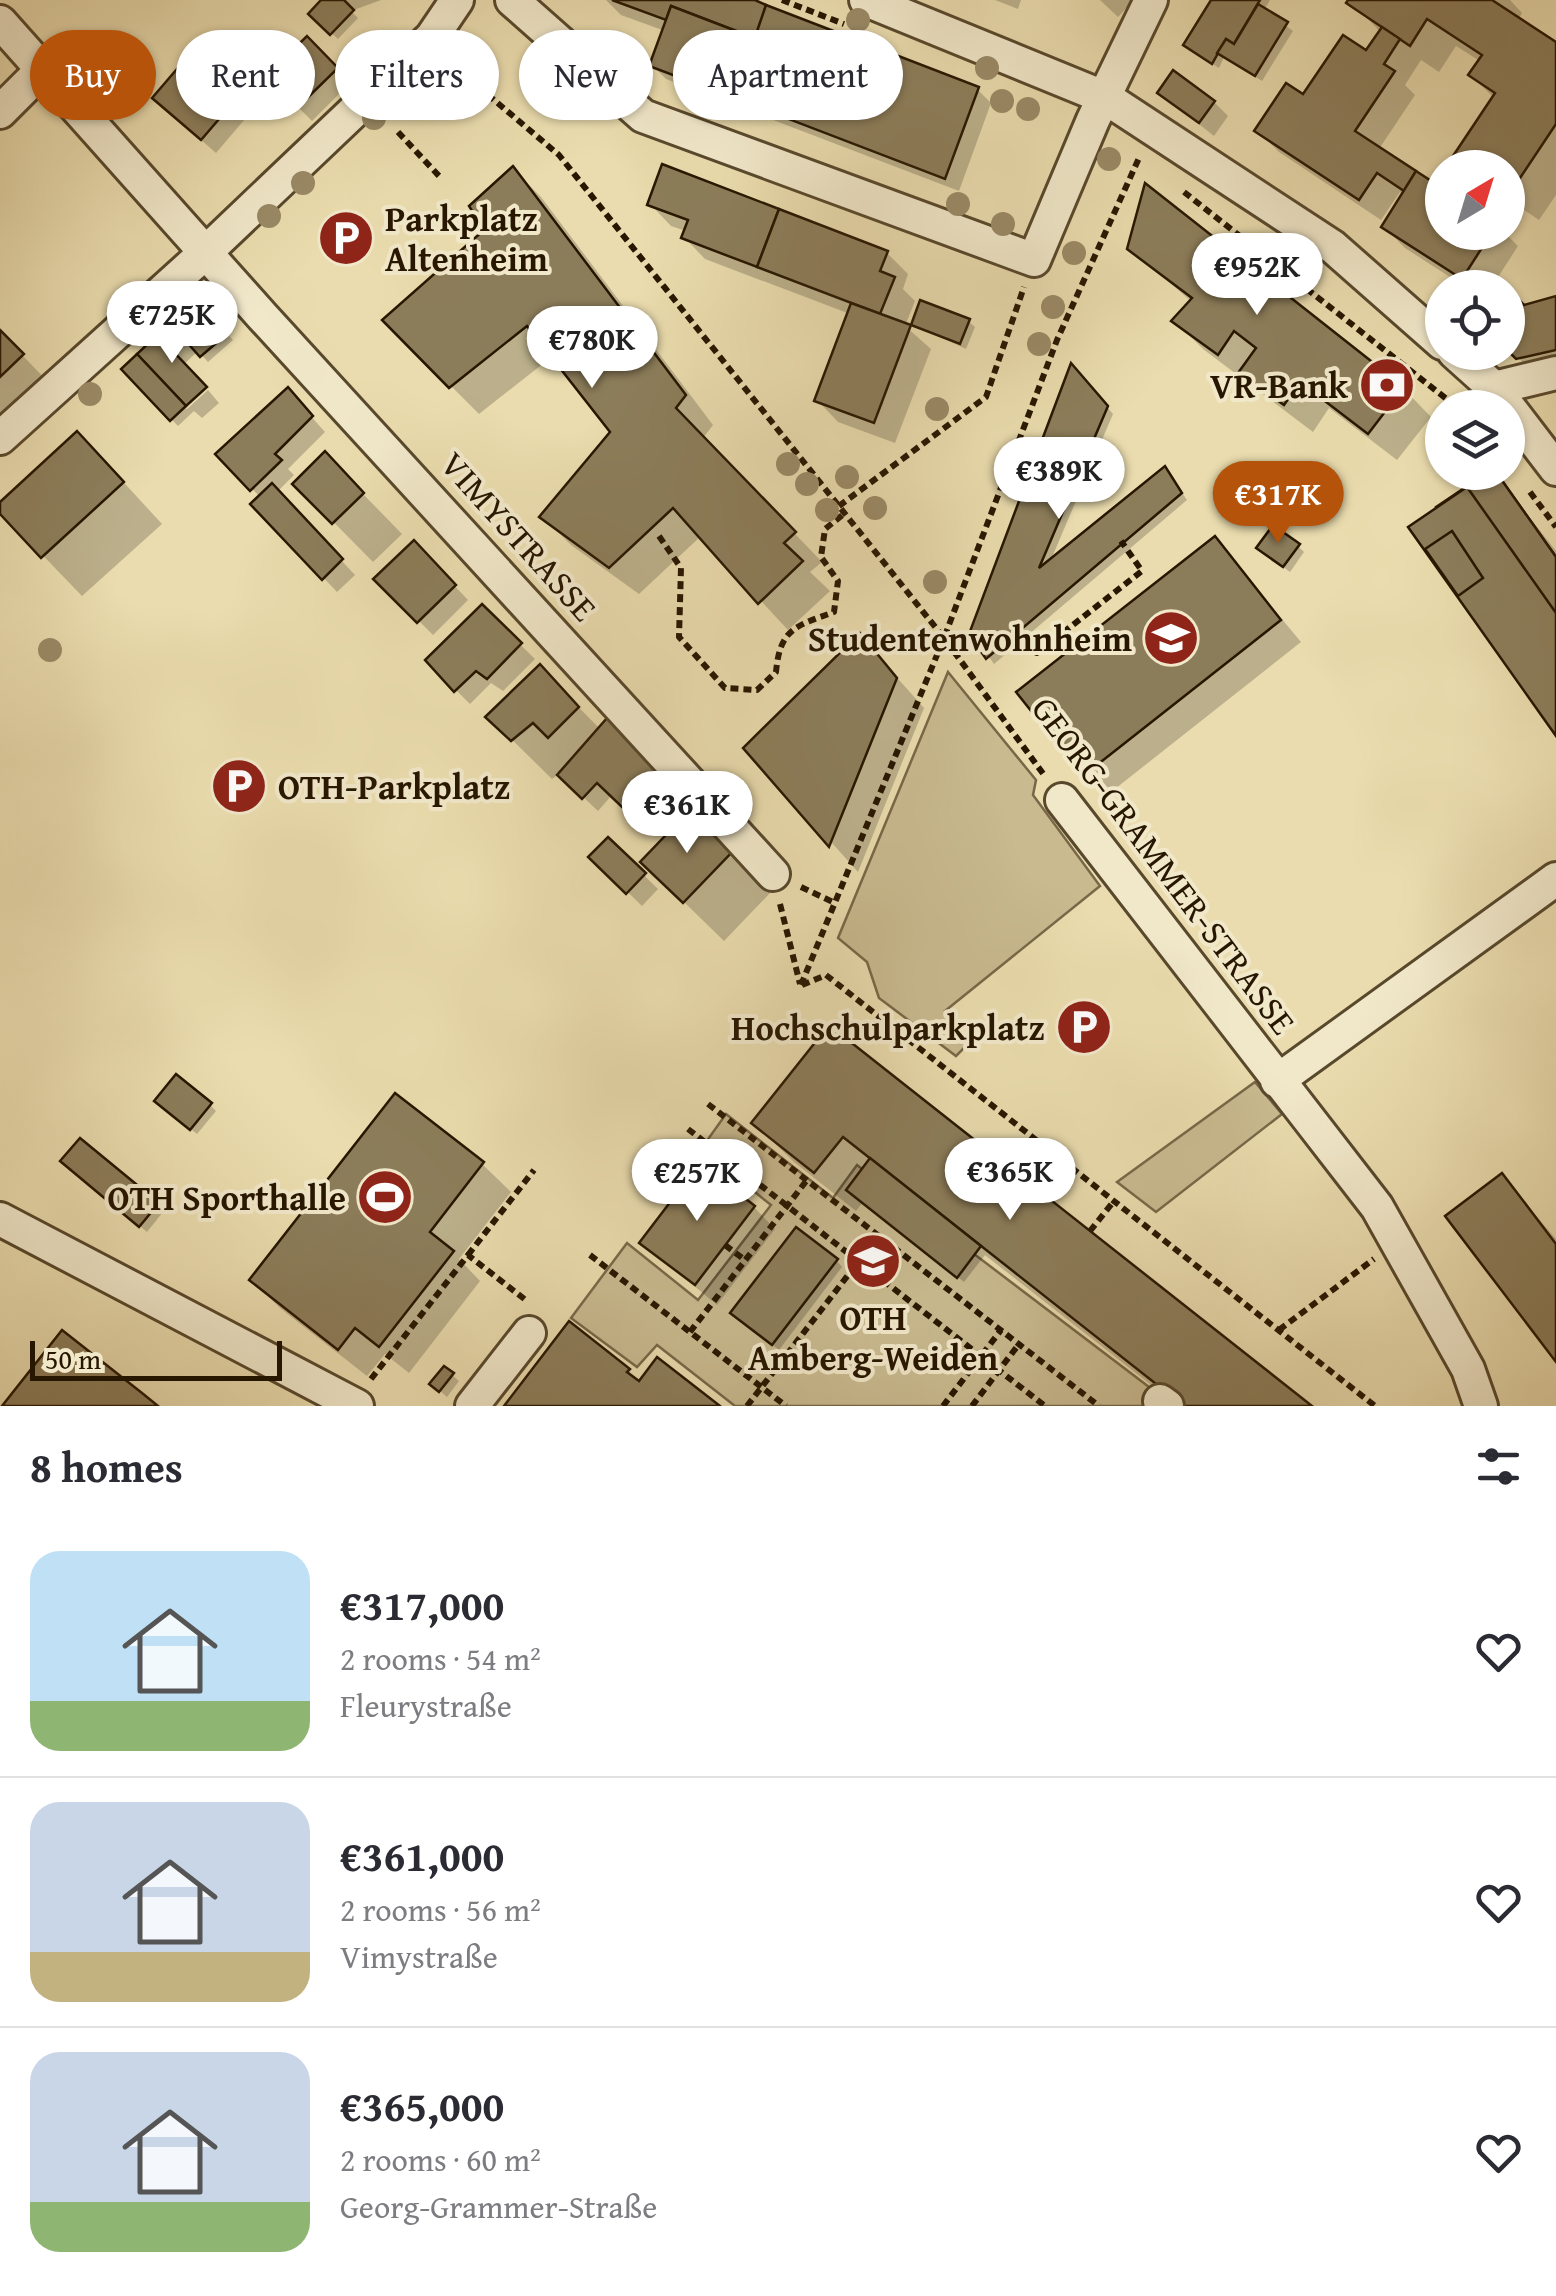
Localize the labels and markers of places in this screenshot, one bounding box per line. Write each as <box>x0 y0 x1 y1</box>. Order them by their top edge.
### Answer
place label: Parkplatz Altenheim <box>385 193 548 284</box>
parking icon: Parkplatz Altenheim <box>316 208 376 268</box>
pin: €952K <box>1187 233 1327 318</box>
pin: €725K <box>102 281 242 366</box>
pin: €780K <box>522 306 662 391</box>
bank icon: VR-Bank <box>1357 355 1417 415</box>
place label: VR-Bank <box>1210 360 1349 411</box>
pin: €389K <box>989 437 1129 522</box>
pin: €317K <box>1208 461 1348 546</box>
school or university icon: Studentenwohnheim <box>1141 608 1201 668</box>
place label: Studentenwohnheim <box>808 613 1132 664</box>
parking icon: OTH-Parkplatz <box>209 756 269 816</box>
place label: OTH-Parkplatz <box>278 761 510 812</box>
pin: €361K <box>617 771 757 856</box>
parking icon: Hochschulparkplatz <box>1054 997 1114 1057</box>
place label: Hochschulparkplatz <box>731 1002 1045 1053</box>
pin: €365K <box>940 1138 1080 1223</box>
pin: €257K <box>627 1139 767 1224</box>
sports icon: OTH Sporthalle <box>355 1167 415 1227</box>
place label: OTH Sporthalle <box>108 1172 346 1223</box>
school or university icon: OTH Amberg-Weiden <box>843 1231 903 1291</box>
place label: OTH Amberg-Weiden <box>748 1292 998 1383</box>

